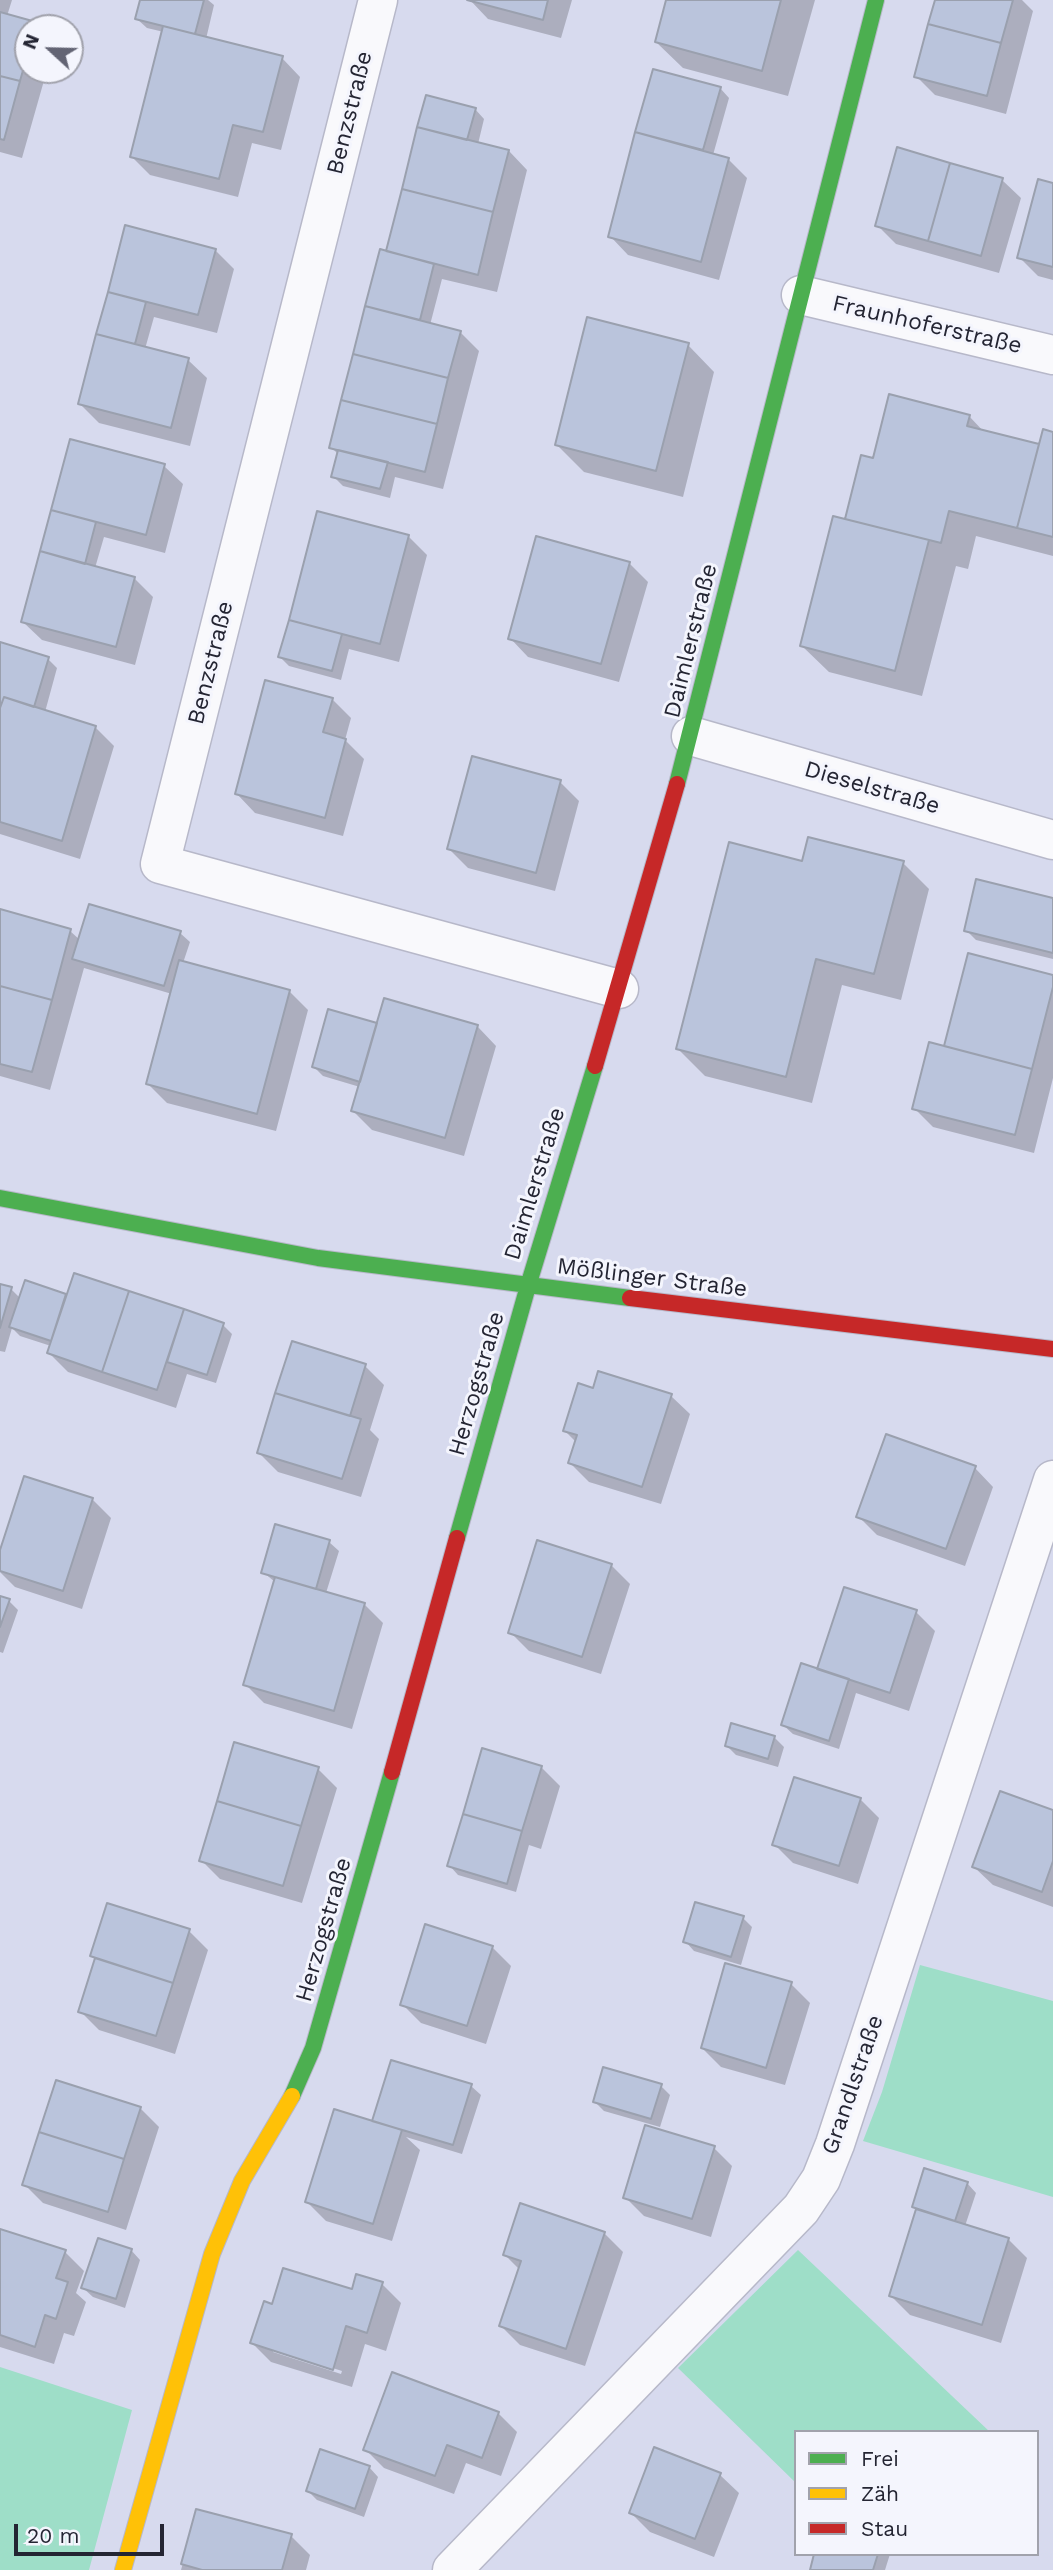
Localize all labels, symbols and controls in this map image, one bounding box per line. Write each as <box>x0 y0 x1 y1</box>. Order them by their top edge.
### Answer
north arrow <box>14 14 84 84</box>
text: N <box>18 31 44 53</box>
street label: Benzstraße <box>321 48 379 178</box>
street label: Fraunhoferstraße <box>830 290 1024 360</box>
street label: Daimlerstraße <box>658 561 724 721</box>
street label: Benzstraße <box>182 598 240 728</box>
street label: Dieselstraße <box>801 755 943 821</box>
street label: Daimlerstraße <box>499 1104 571 1264</box>
street label: Mößlinger Straße <box>555 1253 749 1303</box>
street label: Herzogstraße <box>443 1309 511 1459</box>
street label: Herzogstraße <box>290 1855 358 2005</box>
street label: Grandlstraße <box>816 2012 890 2158</box>
legend <box>794 2430 1039 2556</box>
text: Frei <box>861 2446 899 2471</box>
text: Zäh <box>861 2481 899 2506</box>
scale bar <box>18 2510 168 2554</box>
text: Stau <box>861 2516 908 2541</box>
text: 20 m <box>27 2523 79 2548</box>

